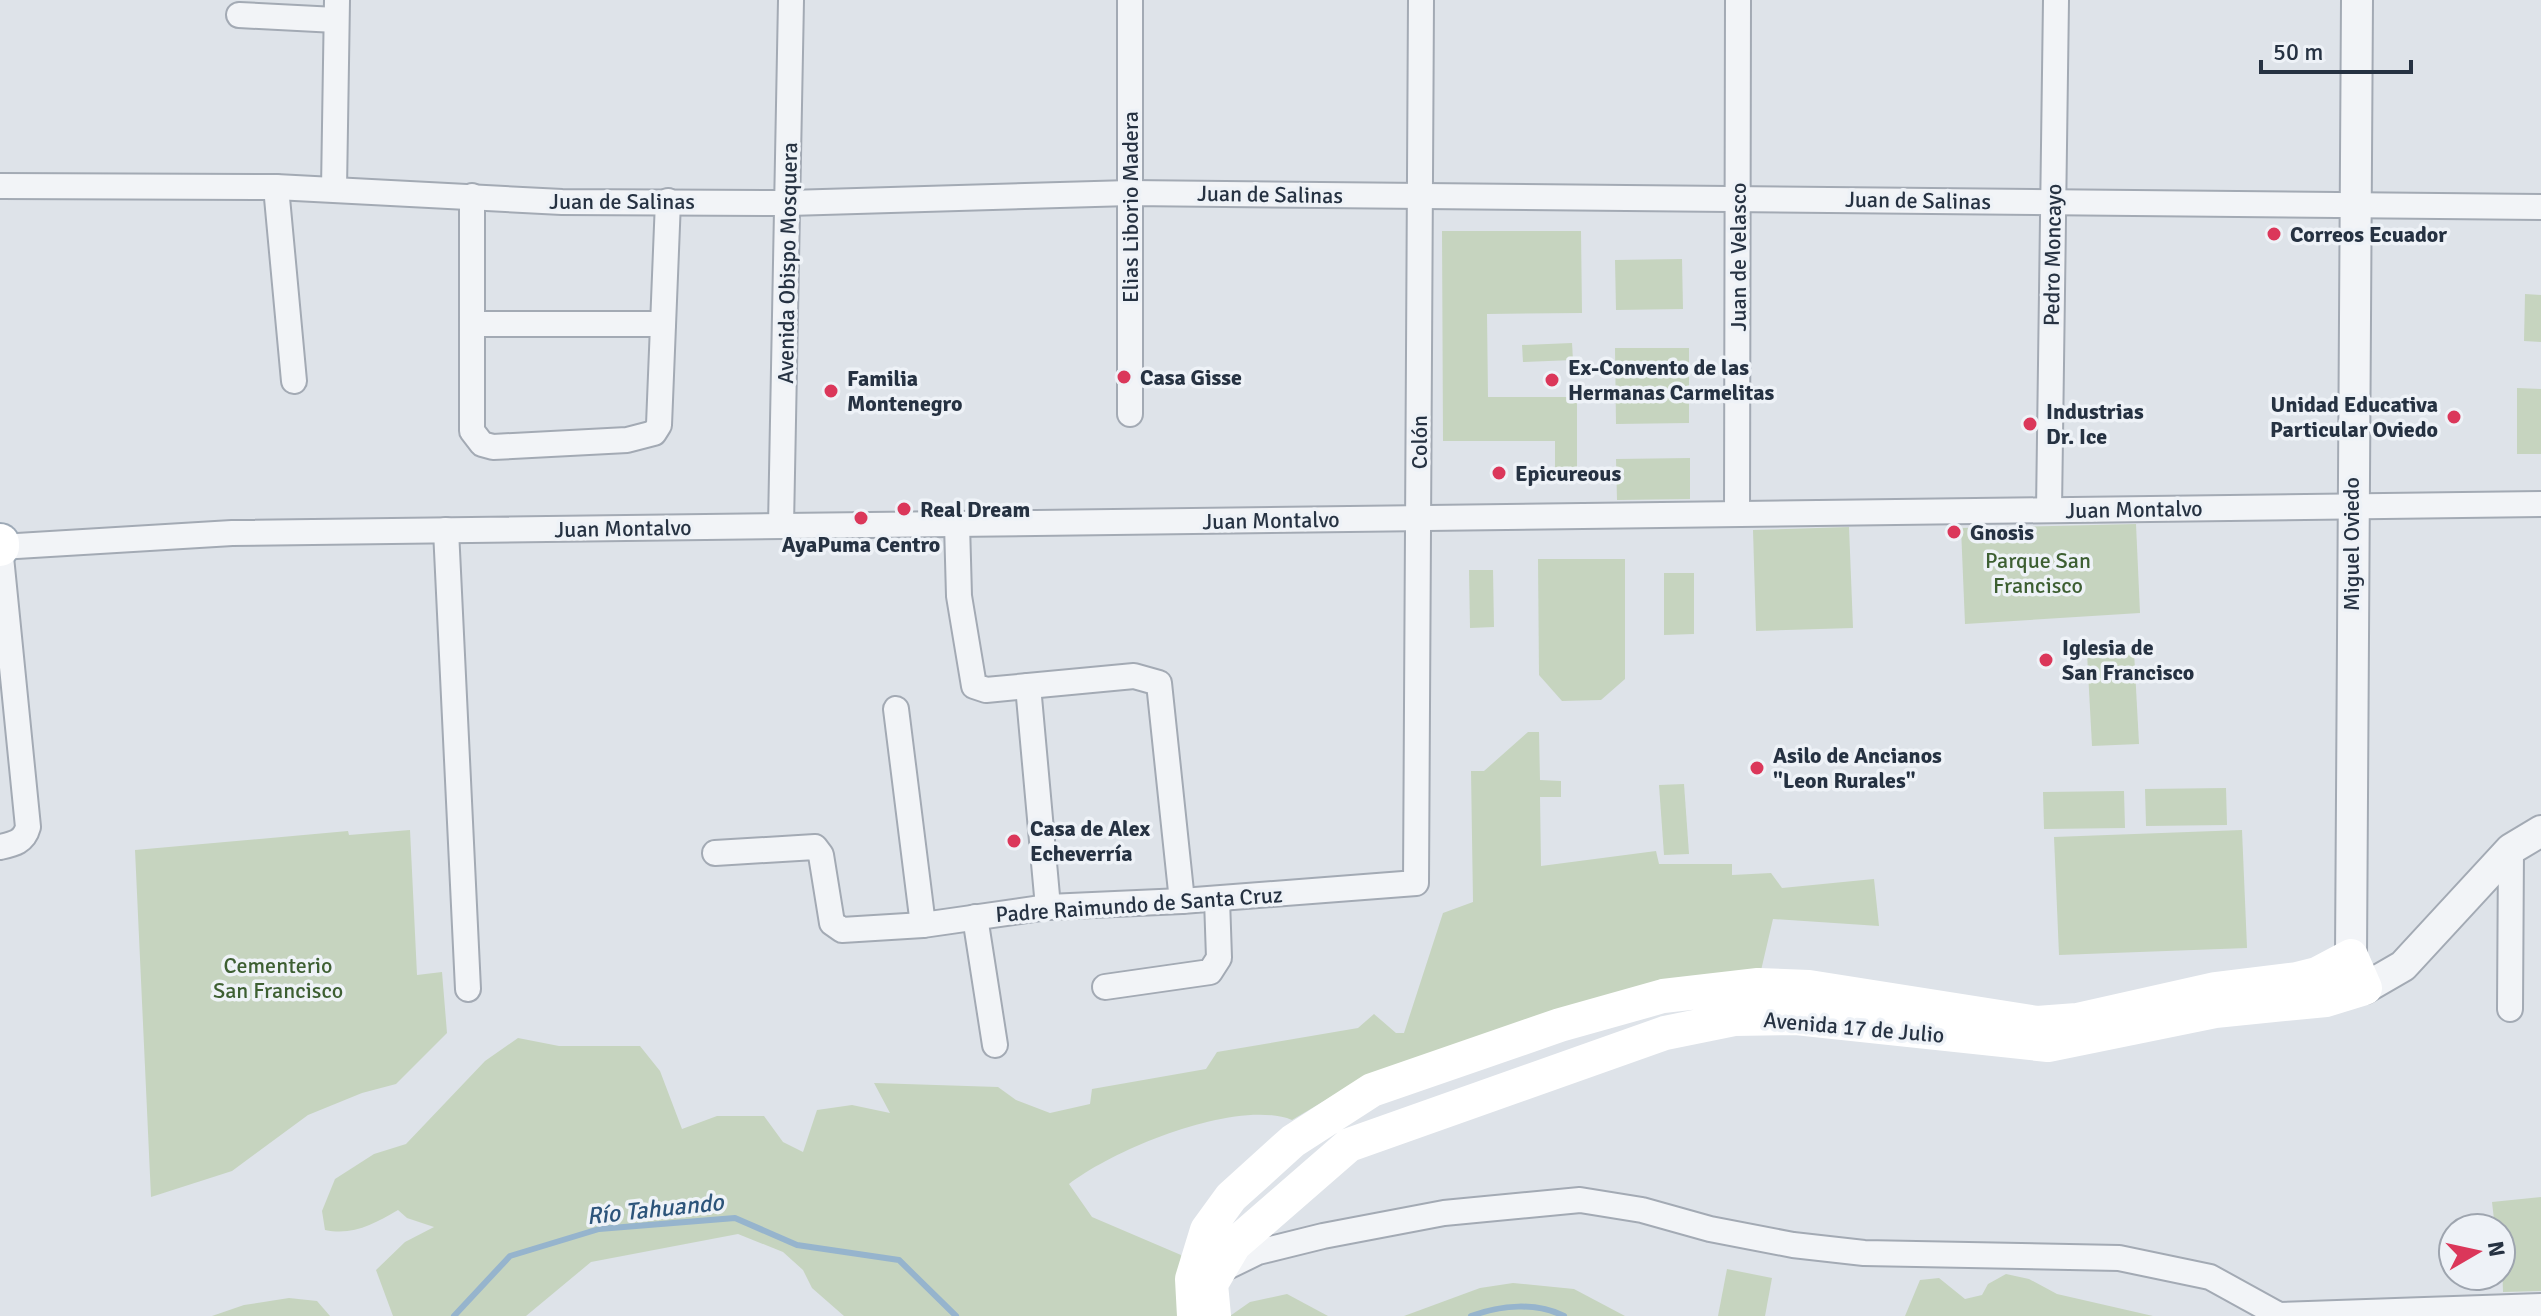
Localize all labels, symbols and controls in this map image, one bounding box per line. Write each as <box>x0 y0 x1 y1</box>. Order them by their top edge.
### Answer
scale bar <box>2261 24 2411 74</box>
text: 50 m <box>2273 37 2323 67</box>
street label: Elias Liborio Madera <box>1117 111 1144 303</box>
street label: Avenida Obispo Mosquera <box>772 142 803 384</box>
street label: Juan de Salinas <box>1197 180 1343 209</box>
street label: Juan de Velasco <box>1725 183 1752 331</box>
street label: Pedro Moncayo <box>2038 184 2067 326</box>
street label: Juan de Salinas <box>1845 186 1991 215</box>
street label: Juan de Salinas <box>549 188 695 215</box>
place label: Correos Ecuador <box>2290 221 2447 248</box>
marker: Correos Ecuador <box>2265 225 2283 243</box>
place label: Ex-Convento de las Hermanas Carmelitas <box>1568 354 1774 406</box>
place label: Casa Gisse <box>1140 364 1242 391</box>
place label: Familia Montenegro <box>847 365 963 417</box>
marker: Casa Gisse <box>1115 368 1133 386</box>
marker: Ex-Convento de las Hermanas Carmelitas <box>1543 371 1561 389</box>
marker: Familia Montenegro <box>822 382 840 400</box>
place label: Unidad Educativa Particular Oviedo <box>2270 391 2438 443</box>
place label: Industrias Dr. Ice <box>2046 398 2144 450</box>
marker: Unidad Educativa Particular Oviedo <box>2445 408 2463 426</box>
street label: Colón <box>1406 415 1433 469</box>
marker: Industrias Dr. Ice <box>2021 415 2039 433</box>
place label: Epicureous <box>1515 460 1621 487</box>
marker: Epicureous <box>1490 464 1508 482</box>
street label: Miguel Oviedo <box>2338 477 2365 611</box>
street label: Juan Montalvo <box>2065 495 2203 524</box>
place label: Real Dream <box>920 496 1030 523</box>
marker: Real Dream <box>895 500 913 518</box>
street label: Juan Montalvo <box>1202 506 1340 535</box>
marker: AyaPuma Centro <box>852 509 870 527</box>
street label: Juan Montalvo <box>554 514 692 543</box>
place label: Gnosis <box>1970 519 2034 546</box>
marker: Gnosis <box>1945 523 1963 541</box>
place label: AyaPuma Centro <box>782 531 940 558</box>
park label: Parque San Francisco <box>1985 547 2091 599</box>
place label: Iglesia de San Francisco <box>2062 634 2194 686</box>
marker: Iglesia de San Francisco <box>2037 651 2055 669</box>
place label: Asilo de Ancianos "Leon Rurales" <box>1773 742 1942 794</box>
marker: Asilo de Ancianos "Leon Rurales" <box>1748 759 1766 777</box>
place label: Casa de Alex Echeverría <box>1030 815 1151 867</box>
marker: Casa de Alex Echeverría <box>1005 832 1023 850</box>
street label: Padre Raimundo de Santa Cruz <box>995 881 1284 928</box>
park label: Cementerio San Francisco <box>213 952 343 1004</box>
street label: Avenida 17 de Julio <box>1763 1006 1945 1049</box>
water label: Río Tahuando <box>585 1187 726 1231</box>
north arrow <box>2437 1212 2517 1292</box>
text: N <box>2482 1239 2511 1259</box>

